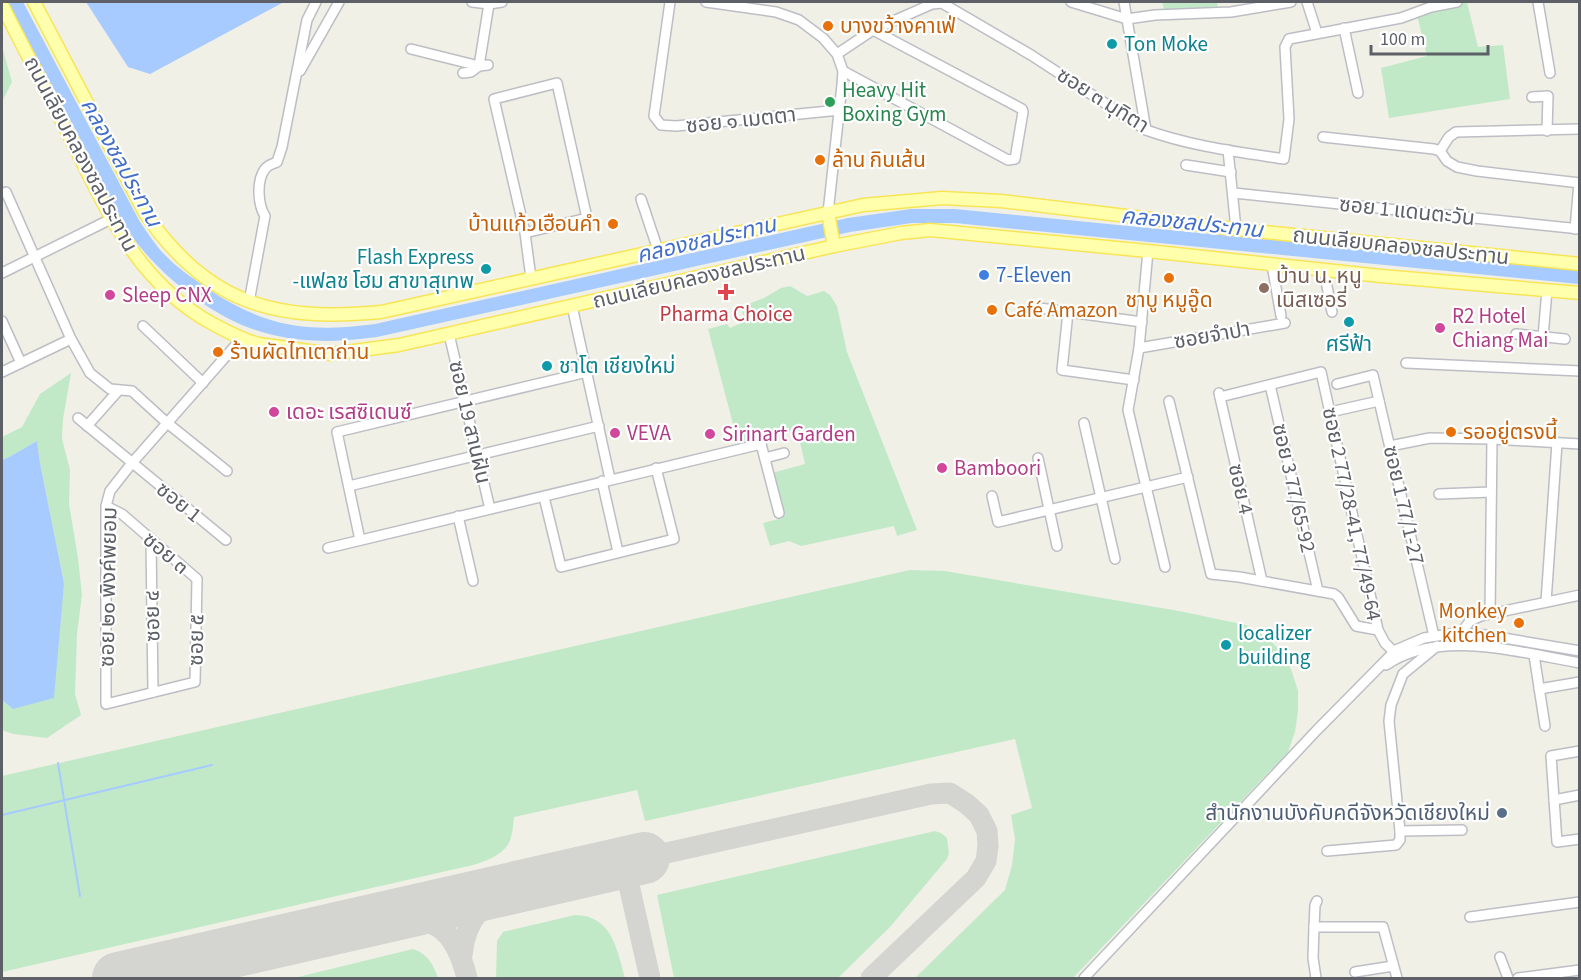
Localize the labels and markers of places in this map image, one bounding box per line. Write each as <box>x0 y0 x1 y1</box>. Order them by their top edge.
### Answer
place label: บางขว้างคาเฟ่ <box>840 11 956 41</box>
marker: บางขว้างคาเฟ่ <box>821 19 835 33</box>
place label: Ton Moke <box>1124 29 1208 59</box>
marker: Ton Moke <box>1105 37 1119 51</box>
place label: Heavy Hit Boxing Gym <box>842 75 946 129</box>
marker: Heavy Hit Boxing Gym <box>823 95 837 109</box>
place label: ล้าน กินเส้น <box>832 145 926 175</box>
marker: ล้าน กินเส้น <box>813 153 827 167</box>
place label: บ้านแก้วเฮือนคำ <box>468 209 601 239</box>
marker: บ้านแก้วเฮือนคำ <box>606 217 620 231</box>
place label: Flash Express -แฟลช โฮม สาขาสุเทพ <box>293 242 474 296</box>
place label: 7-Eleven <box>996 260 1072 290</box>
place label: บ้าน น. หนู เนิสเซอรี่ <box>1276 261 1362 315</box>
marker: Flash Express -แฟลช โฮม สาขาสุเทพ <box>479 262 493 276</box>
marker: 7-Eleven <box>977 268 991 282</box>
marker: ชาบู หมูอู๊ด <box>1162 271 1176 285</box>
place label: Sleep CNX <box>122 280 212 310</box>
marker: บ้าน น. หนู เนิสเซอรี่ <box>1257 281 1271 295</box>
marker: Pharma Choice <box>719 285 733 299</box>
place label: ชาบู หมูอู๊ด <box>1125 285 1213 315</box>
marker: Sleep CNX <box>103 288 117 302</box>
place label: Café Amazon <box>1004 295 1118 325</box>
place label: Pharma Choice <box>660 299 792 329</box>
place label: R2 Hotel Chiang Mai <box>1452 301 1548 355</box>
marker: Café Amazon <box>985 303 999 317</box>
marker: ศรีฟ้า <box>1342 315 1356 329</box>
marker: R2 Hotel Chiang Mai <box>1433 321 1447 335</box>
place label: ศรีฟ้า <box>1326 329 1372 359</box>
place label: ร้านผัดไทเตาถ่าน <box>230 337 369 367</box>
marker: ร้านผัดไทเตาถ่าน <box>211 345 225 359</box>
place label: ชาโต เชียงใหม่ <box>559 351 675 381</box>
marker: ชาโต เชียงใหม่ <box>540 359 554 373</box>
place label: เดอะ เรสซิเดนซ์ <box>286 397 412 427</box>
marker: เดอะ เรสซิเดนซ์ <box>267 405 281 419</box>
place label: รออยู่ตรงนี้ <box>1463 417 1558 447</box>
place label: VEVA <box>627 418 671 448</box>
place label: Sirinart Garden <box>722 419 856 449</box>
marker: รออยู่ตรงนี้ <box>1444 425 1458 439</box>
marker: VEVA <box>608 426 622 440</box>
marker: Sirinart Garden <box>703 427 717 441</box>
place label: Bamboori <box>954 453 1041 483</box>
marker: Bamboori <box>935 461 949 475</box>
place label: Monkey kitchen <box>1439 596 1507 650</box>
marker: Monkey kitchen <box>1512 616 1526 630</box>
place label: localizer building <box>1238 618 1312 672</box>
marker: localizer building <box>1219 638 1233 652</box>
place label: สำนักงานบังคับคดีจังหวัดเชียงใหม่ <box>1205 798 1490 828</box>
marker: สำนักงานบังคับคดีจังหวัดเชียงใหม่ <box>1495 806 1509 820</box>

